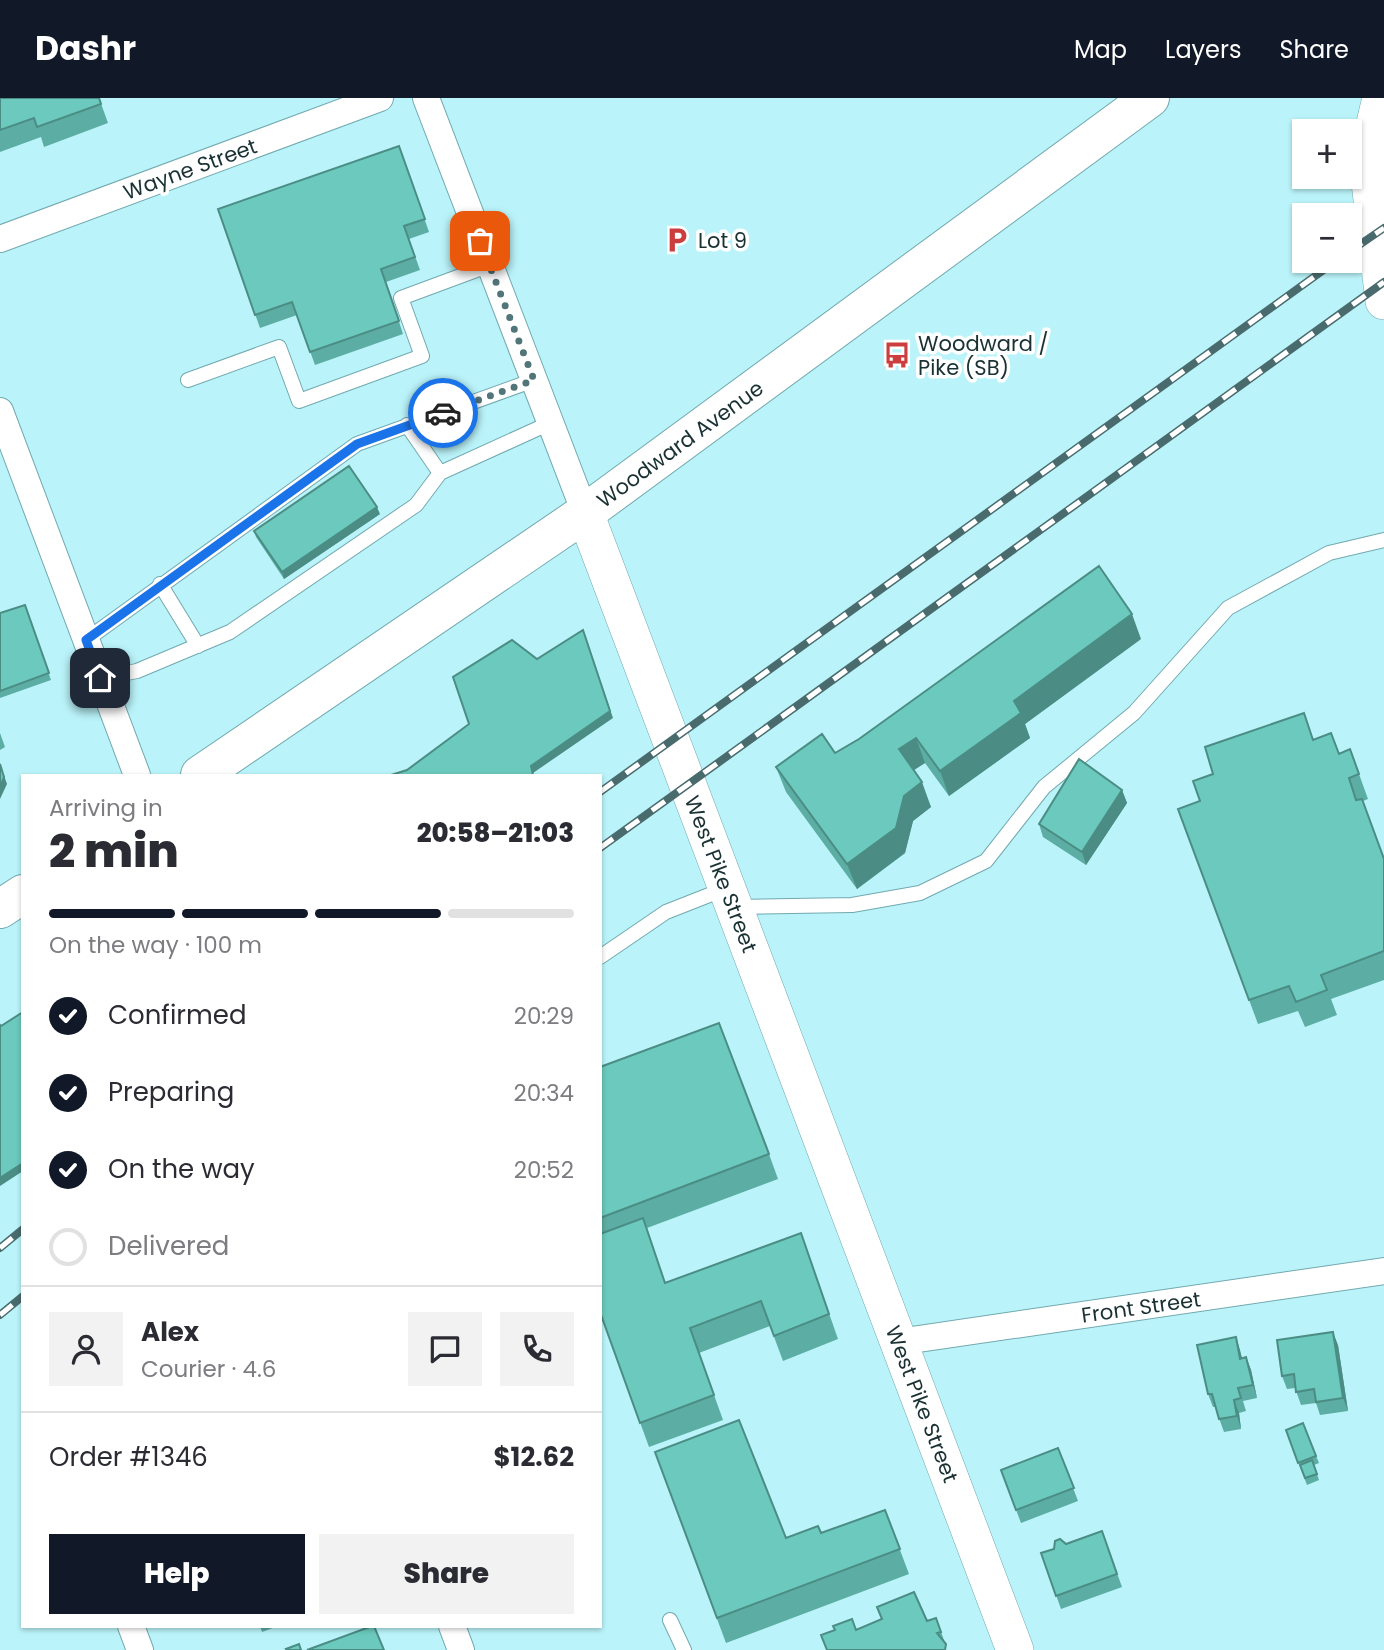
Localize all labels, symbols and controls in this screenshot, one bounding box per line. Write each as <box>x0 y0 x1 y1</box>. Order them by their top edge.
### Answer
text: Dashr <box>35 25 136 72</box>
text: Map <box>1074 33 1127 66</box>
text: Layers <box>1165 33 1241 66</box>
text: Share <box>1279 33 1349 66</box>
map controls <box>1292 119 1362 273</box>
button: + <box>1292 119 1362 189</box>
street label: Wayne Street <box>119 131 261 207</box>
button: − <box>1292 203 1362 273</box>
pin <box>450 211 510 271</box>
icon: bag <box>461 222 499 260</box>
parking icon: Lot 9 <box>662 225 692 255</box>
place label: Lot 9 <box>698 226 747 255</box>
place label: Woodward / Pike (SB) <box>918 329 1049 382</box>
bus stop icon: Woodward / Pike (SB) <box>882 340 912 370</box>
street label: Woodward Avenue <box>591 374 769 514</box>
courier <box>408 378 478 448</box>
icon: car <box>424 394 462 432</box>
pin <box>70 648 130 708</box>
icon: home <box>81 659 119 697</box>
street label: West Pike Street <box>678 791 764 957</box>
text: Arriving in <box>49 792 163 824</box>
text: 20:58–21:03 <box>417 815 574 851</box>
text: 2 min <box>49 819 179 883</box>
text: On the way · 100 m <box>49 929 262 961</box>
icon: check <box>49 997 87 1035</box>
text: Confirmed <box>108 997 246 1033</box>
text: 20:29 <box>514 1000 574 1032</box>
icon: check <box>49 1074 87 1112</box>
text: Preparing <box>108 1074 234 1110</box>
text: 20:34 <box>513 1077 574 1109</box>
icon: check <box>49 1151 87 1189</box>
text: On the way <box>108 1151 255 1187</box>
text: 20:52 <box>514 1154 574 1186</box>
text: Delivered <box>108 1228 229 1264</box>
street label: Front Street <box>1080 1284 1202 1330</box>
button: person <box>49 1312 123 1386</box>
button: chat <box>408 1312 482 1386</box>
button: phone <box>500 1312 574 1386</box>
text: Alex <box>141 1314 199 1350</box>
street label: West Pike Street <box>879 1321 965 1487</box>
text: Courier · 4.6 <box>141 1353 276 1385</box>
text: Order #1346 <box>49 1439 208 1475</box>
text: $12.62 <box>494 1439 574 1475</box>
button: Help <box>49 1534 305 1614</box>
button: Share <box>319 1534 574 1614</box>

